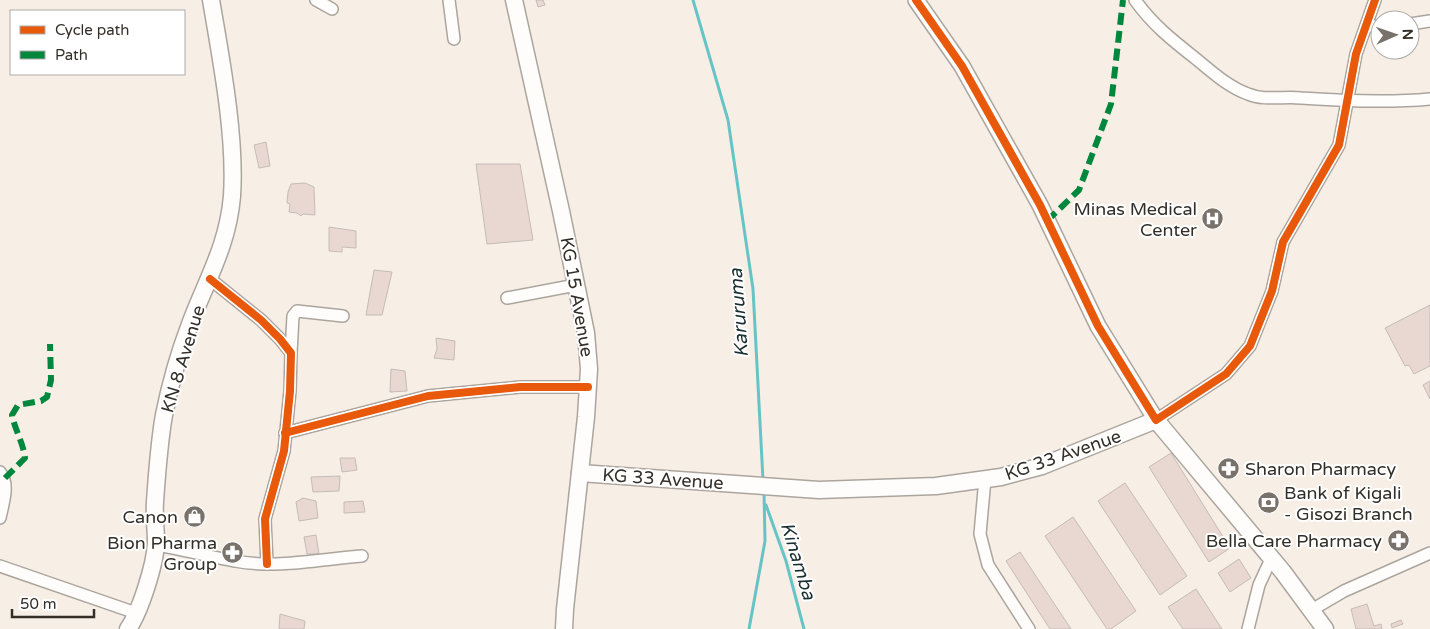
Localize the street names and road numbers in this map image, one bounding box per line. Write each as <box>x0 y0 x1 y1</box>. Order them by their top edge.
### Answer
street label: KG 15 Avenue <box>556 235 598 359</box>
street label: KN 8 Avenue <box>156 302 210 416</box>
street label: KG 33 Avenue <box>1002 425 1124 485</box>
street label: KG 33 Avenue <box>602 464 724 494</box>

